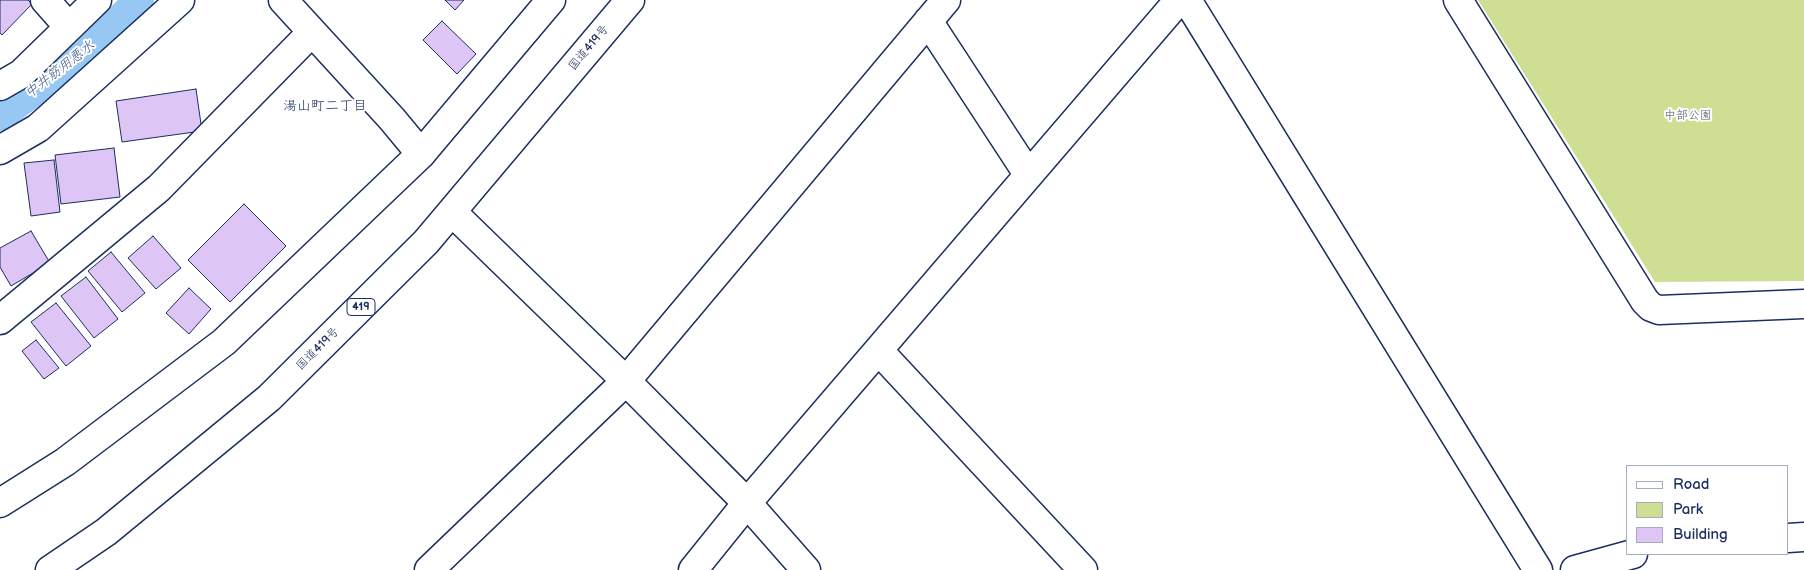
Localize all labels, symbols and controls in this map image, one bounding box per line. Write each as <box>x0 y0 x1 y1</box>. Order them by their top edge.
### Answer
street label: 国道419号 <box>566 22 612 74</box>
water label: 中井筋用悪水 <box>22 38 98 102</box>
district label: 湯山町二丁目 <box>283 98 367 114</box>
park label: 中部公園 <box>1664 109 1712 123</box>
road number: 419 <box>347 298 375 316</box>
street label: 国道419号 <box>293 324 343 374</box>
legend <box>1626 465 1789 555</box>
text: Road <box>1673 475 1709 494</box>
text: Park <box>1673 500 1703 519</box>
text: Building <box>1673 525 1728 544</box>

